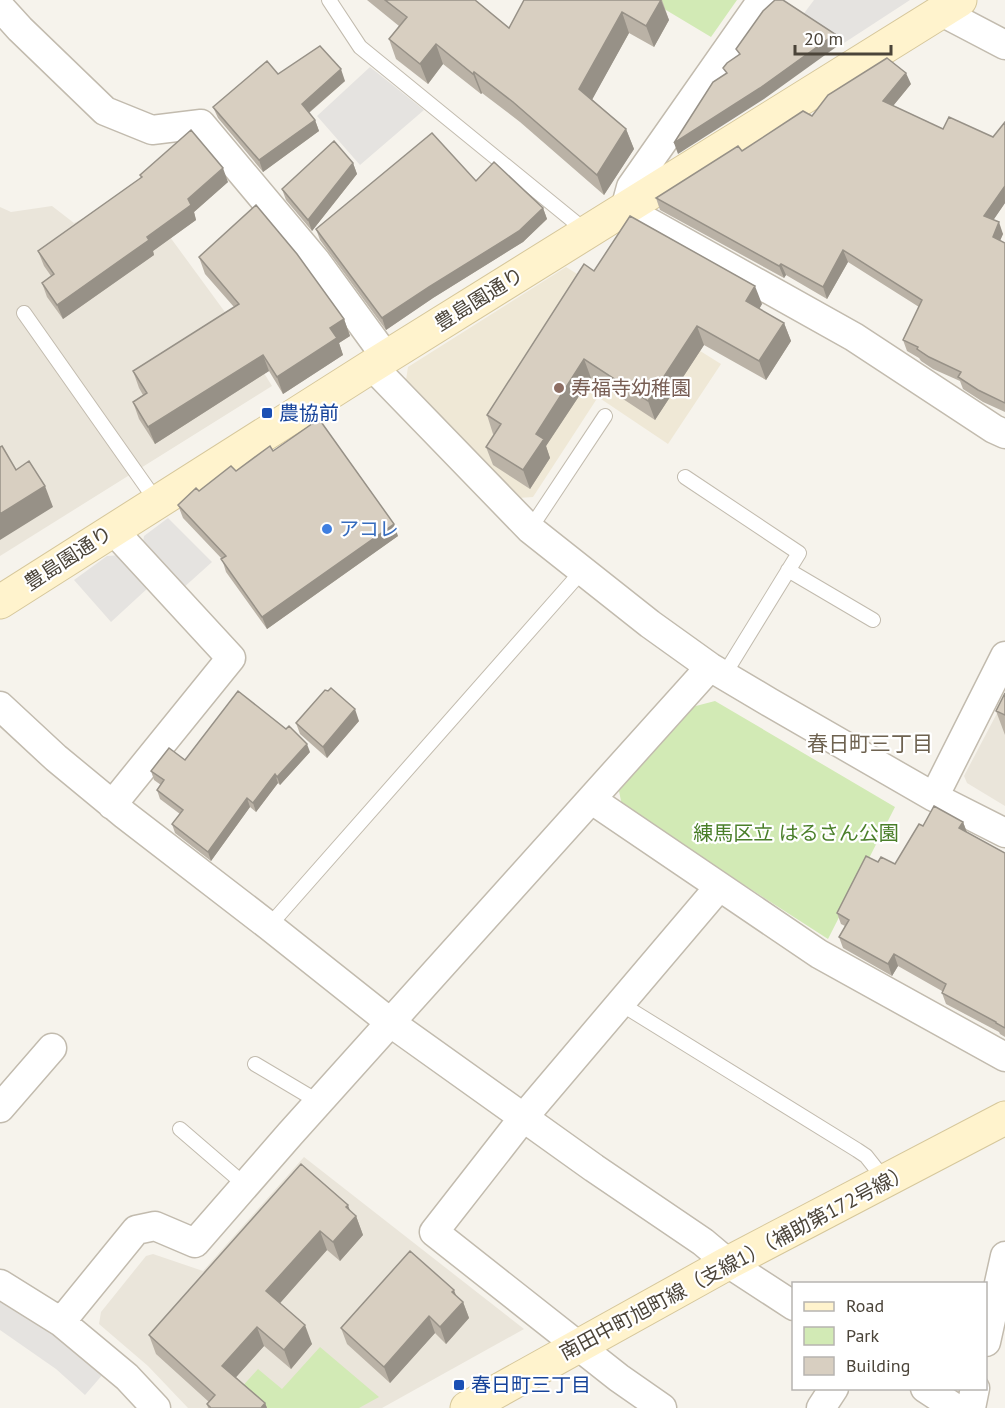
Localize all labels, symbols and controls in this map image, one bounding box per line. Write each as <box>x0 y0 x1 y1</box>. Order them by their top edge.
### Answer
scale bar <box>795 18 891 56</box>
text: 20 m <box>804 27 843 50</box>
street label: 豊島園通り <box>430 261 528 337</box>
place label: 寿福寺幼稚園 <box>571 375 691 401</box>
marker: 寿福寺幼稚園 <box>552 381 566 395</box>
place label: 農協前 <box>279 400 339 426</box>
marker: 農協前 <box>260 406 274 420</box>
place label: アコレ <box>339 516 399 542</box>
street label: 豊島園通り <box>19 520 117 596</box>
marker: アコレ <box>320 522 334 536</box>
district label: 春日町三丁目 <box>807 730 933 757</box>
park label: 練馬区立 はるさん公園 <box>693 820 899 846</box>
street label: 南田中町旭町線（支線1）（補助第172号線） <box>555 1158 915 1366</box>
legend <box>792 1282 987 1390</box>
text: Road <box>846 1294 884 1317</box>
text: Park <box>846 1324 879 1347</box>
text: Building <box>846 1354 910 1377</box>
place label: 春日町三丁目 <box>471 1372 591 1398</box>
marker: 春日町三丁目 <box>452 1378 466 1392</box>

